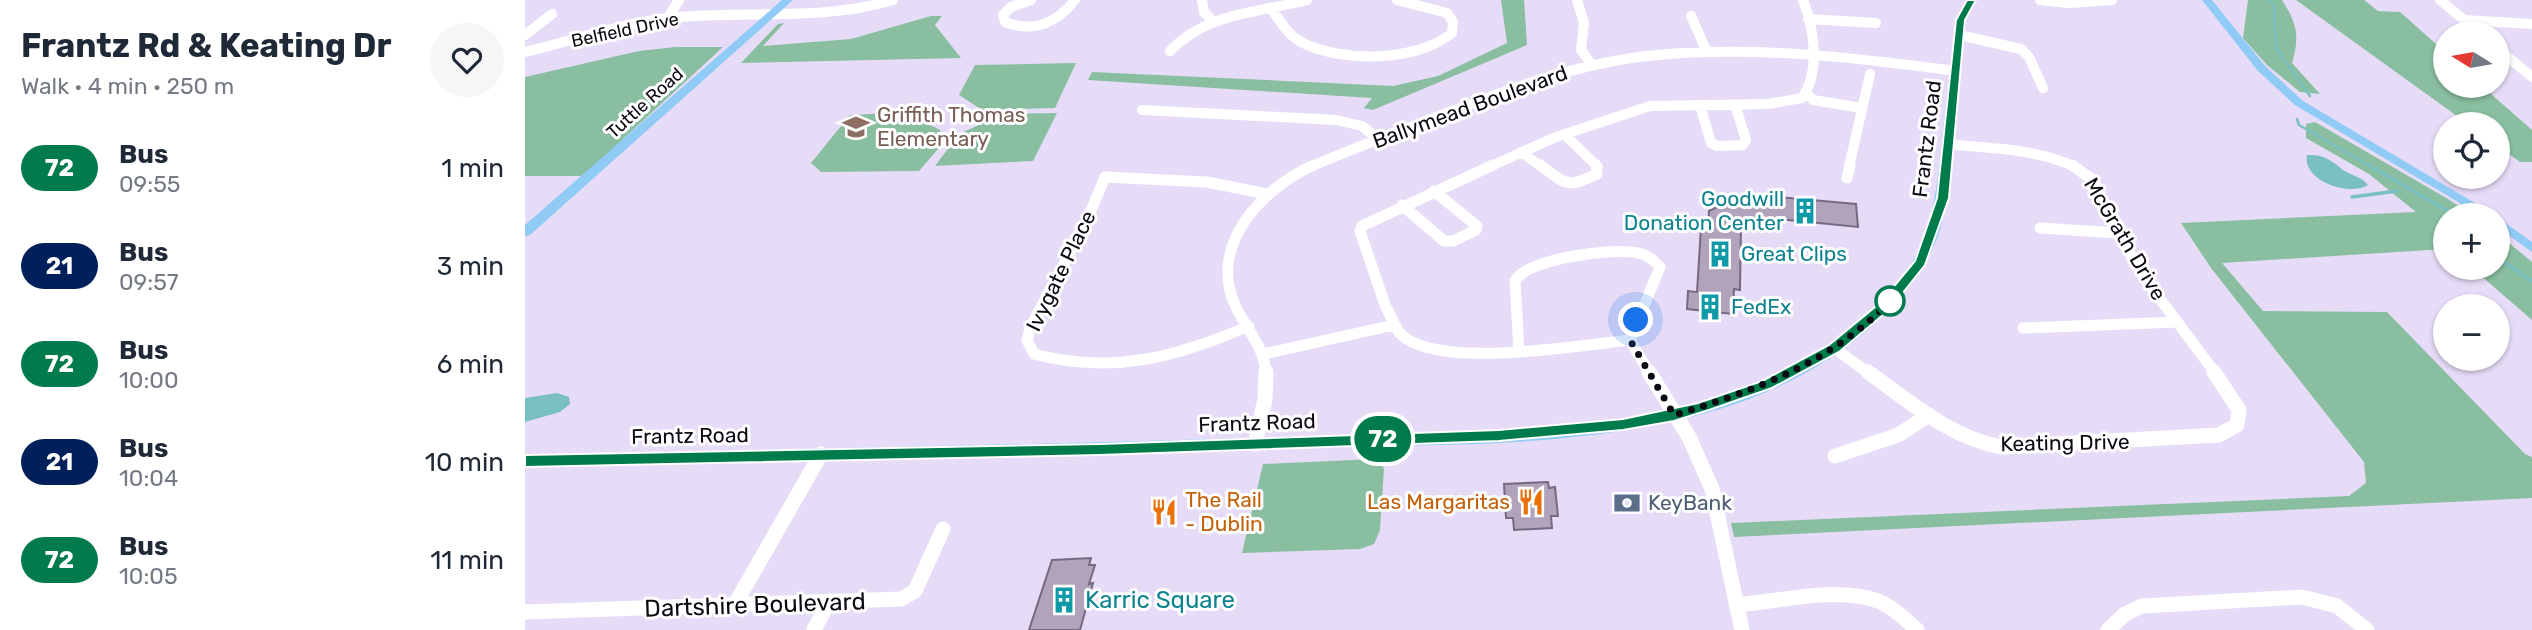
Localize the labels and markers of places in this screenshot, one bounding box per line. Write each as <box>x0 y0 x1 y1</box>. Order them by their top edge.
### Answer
place label: Griffith Thomas Elementary <box>877 102 1026 151</box>
school or university icon: Griffith Thomas Elementary <box>841 112 871 142</box>
place label: Goodwill Donation Center <box>1624 186 1784 235</box>
building icon: Goodwill Donation Center <box>1790 196 1820 226</box>
building icon: Great Clips <box>1705 239 1735 269</box>
place label: Great Clips <box>1741 241 1847 266</box>
unlabelled marker <box>1875 286 1905 316</box>
building icon: FedEx <box>1695 292 1725 322</box>
place label: FedEx <box>1731 294 1791 319</box>
place label: The Rail - Dublin <box>1185 487 1263 536</box>
restaurant icon: Las Margaritas <box>1516 487 1546 517</box>
bank icon: KeyBank <box>1612 488 1642 518</box>
place label: Las Margaritas <box>1367 489 1510 514</box>
place label: KeyBank <box>1648 490 1732 515</box>
restaurant icon: The Rail - Dublin <box>1149 497 1179 527</box>
building icon: Karric Square <box>1049 585 1079 615</box>
place label: Karric Square <box>1085 586 1235 614</box>

